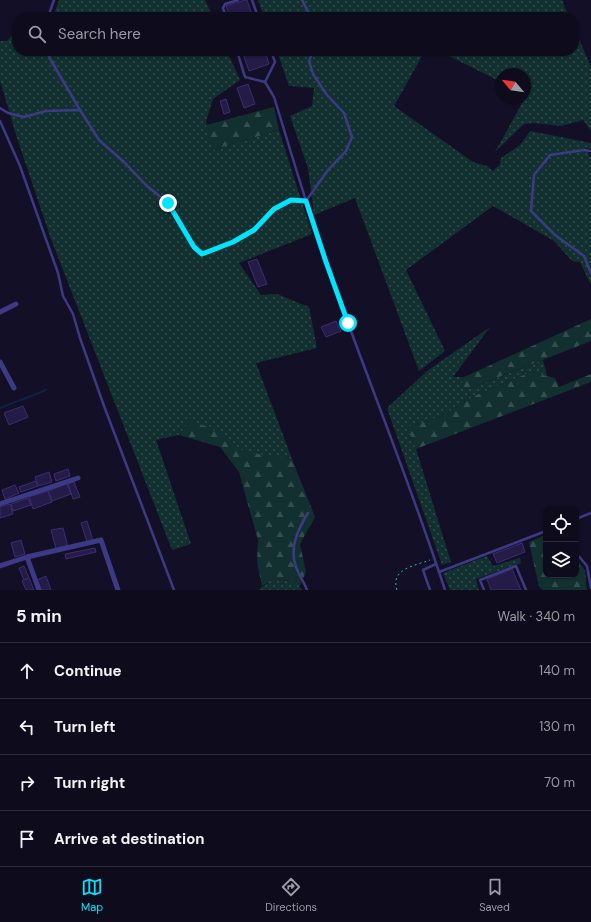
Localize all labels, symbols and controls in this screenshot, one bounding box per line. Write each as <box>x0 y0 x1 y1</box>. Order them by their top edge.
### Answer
search box <box>12 12 579 56</box>
icon: search <box>26 23 48 45</box>
text: Search here <box>58 24 141 44</box>
north arrow <box>495 68 531 104</box>
route end <box>159 194 177 212</box>
route start <box>339 314 357 332</box>
map controls <box>543 506 579 578</box>
button: locate <box>543 506 579 542</box>
button: layers <box>543 542 579 578</box>
text: 5 min <box>16 605 62 627</box>
text: Walk · 340 m <box>498 608 575 625</box>
icon: ahead <box>16 660 38 682</box>
text: Continue <box>54 661 122 681</box>
text: 140 m <box>539 662 575 679</box>
icon: left <box>16 716 38 738</box>
text: Turn left <box>54 717 115 737</box>
text: 130 m <box>539 718 575 735</box>
icon: right <box>16 772 38 794</box>
text: Turn right <box>54 773 125 793</box>
text: 70 m <box>544 774 575 791</box>
icon: arrive <box>16 828 38 850</box>
text: Arrive at destination <box>54 829 205 849</box>
tab: Map <box>81 876 103 914</box>
tab: Directions <box>265 876 317 914</box>
tab: Saved <box>479 876 510 914</box>

